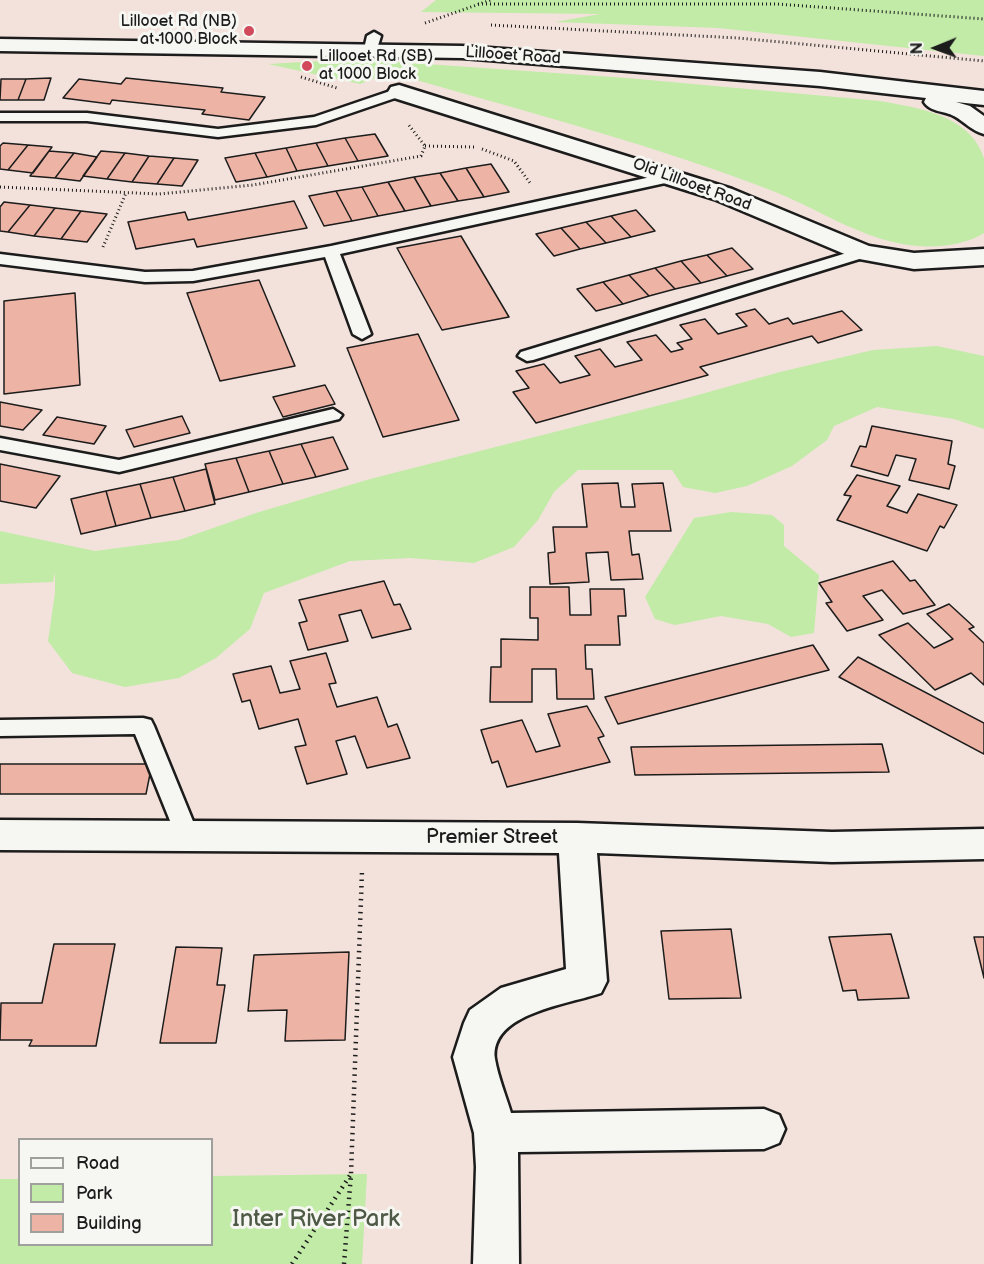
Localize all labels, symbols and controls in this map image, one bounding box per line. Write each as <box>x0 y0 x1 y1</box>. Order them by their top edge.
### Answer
place label: Lillooet Rd (NB) at 1000 Block <box>121 12 237 50</box>
north arrow <box>906 18 966 78</box>
marker: Lillooet Rd (NB) at 1000 Block <box>242 24 256 38</box>
text: N <box>908 42 927 55</box>
street label: Lillooet Road <box>465 43 561 69</box>
place label: Lillooet Rd (SB) at 1000 Block <box>319 47 433 85</box>
marker: Lillooet Rd (SB) at 1000 Block <box>300 59 314 73</box>
street label: Old Lillooet Road <box>630 155 754 215</box>
street label: Premier Street <box>426 826 558 850</box>
legend <box>18 1138 213 1246</box>
text: Road <box>76 1153 120 1174</box>
text: Park <box>76 1183 112 1204</box>
park label: Inter River Park <box>232 1206 400 1234</box>
text: Building <box>76 1213 142 1234</box>

